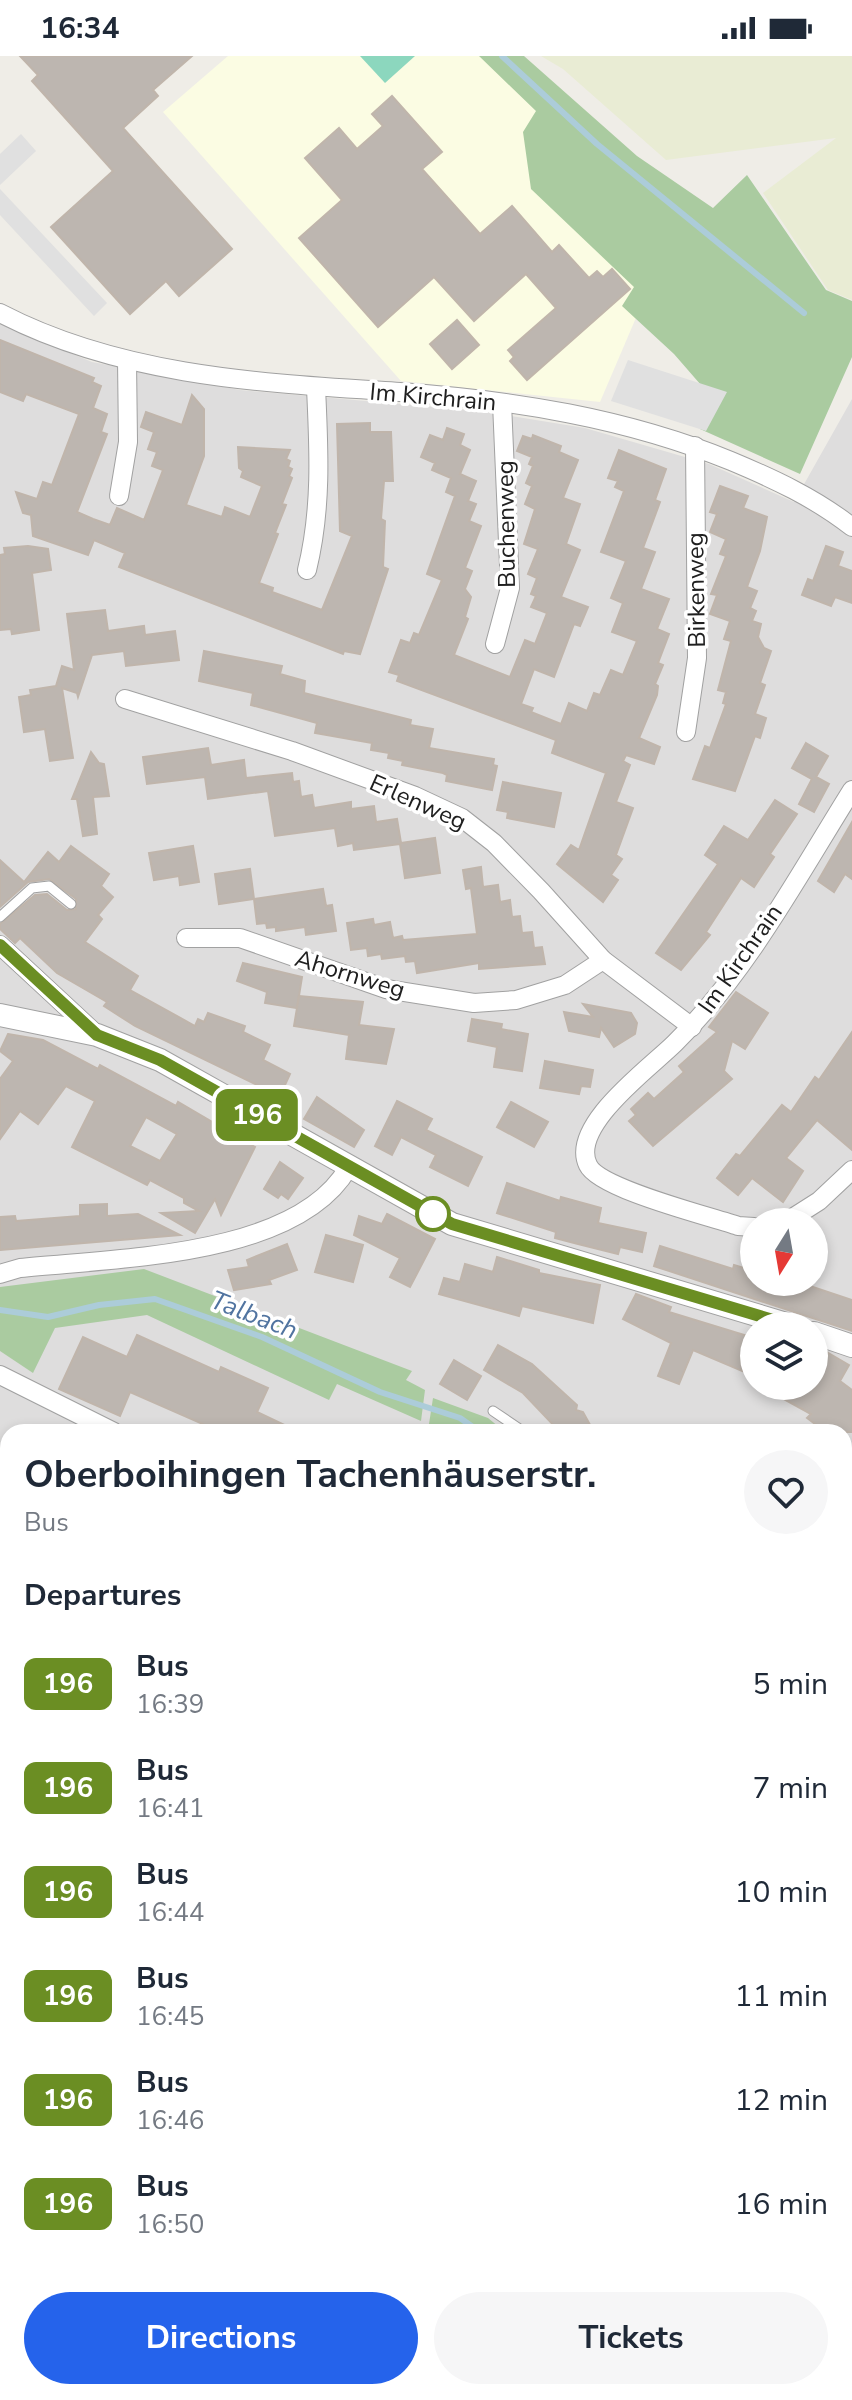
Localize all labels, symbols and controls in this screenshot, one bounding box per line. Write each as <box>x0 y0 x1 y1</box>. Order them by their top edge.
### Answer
text: 16:34 <box>40 8 119 49</box>
street label: Im Kirchrain <box>368 376 498 418</box>
street label: Buchenweg <box>489 460 523 588</box>
street label: Birkenweg <box>679 532 713 648</box>
street label: Erlenweg <box>365 766 471 838</box>
street label: Im Kirchrain <box>690 898 790 1020</box>
street label: Ahornweg <box>291 942 409 1006</box>
line badge: 196 <box>211 1089 303 1141</box>
text: 196 <box>232 1096 282 1134</box>
unlabelled marker <box>416 1197 450 1231</box>
north arrow <box>740 1208 828 1296</box>
map controls <box>740 1208 828 1400</box>
water label: Talbach <box>205 1282 303 1348</box>
button: layers <box>740 1312 828 1400</box>
text: Oberboihingen Tachenhäuserstr. <box>24 1449 596 1500</box>
button: heart <box>744 1450 828 1534</box>
text: Bus <box>24 1505 69 1540</box>
text: Departures <box>24 1575 181 1616</box>
text: Bus <box>136 1646 189 1687</box>
text: 5 min <box>753 1664 828 1705</box>
text: 196 <box>43 1665 93 1703</box>
text: 16:39 <box>136 1687 204 1722</box>
text: Bus <box>136 1750 189 1791</box>
text: 7 min <box>753 1768 828 1809</box>
text: 196 <box>43 1769 93 1807</box>
text: 16:41 <box>136 1791 204 1826</box>
text: Bus <box>136 1854 189 1895</box>
text: 10 min <box>735 1872 828 1913</box>
text: 196 <box>43 1873 93 1911</box>
text: 16:44 <box>136 1895 204 1930</box>
text: Bus <box>136 1958 189 1999</box>
text: 11 min <box>735 1976 828 2017</box>
text: 196 <box>43 1977 93 2015</box>
text: 16:45 <box>136 1999 204 2034</box>
text: Bus <box>136 2062 189 2103</box>
text: 12 min <box>735 2080 828 2121</box>
text: 196 <box>43 2081 93 2119</box>
text: 16:46 <box>136 2103 204 2138</box>
text: Bus <box>136 2166 189 2207</box>
text: 16 min <box>735 2184 828 2225</box>
text: 196 <box>43 2185 93 2223</box>
text: 16:50 <box>136 2207 204 2242</box>
button: Directions <box>24 2292 418 2384</box>
button: Tickets <box>434 2292 828 2384</box>

